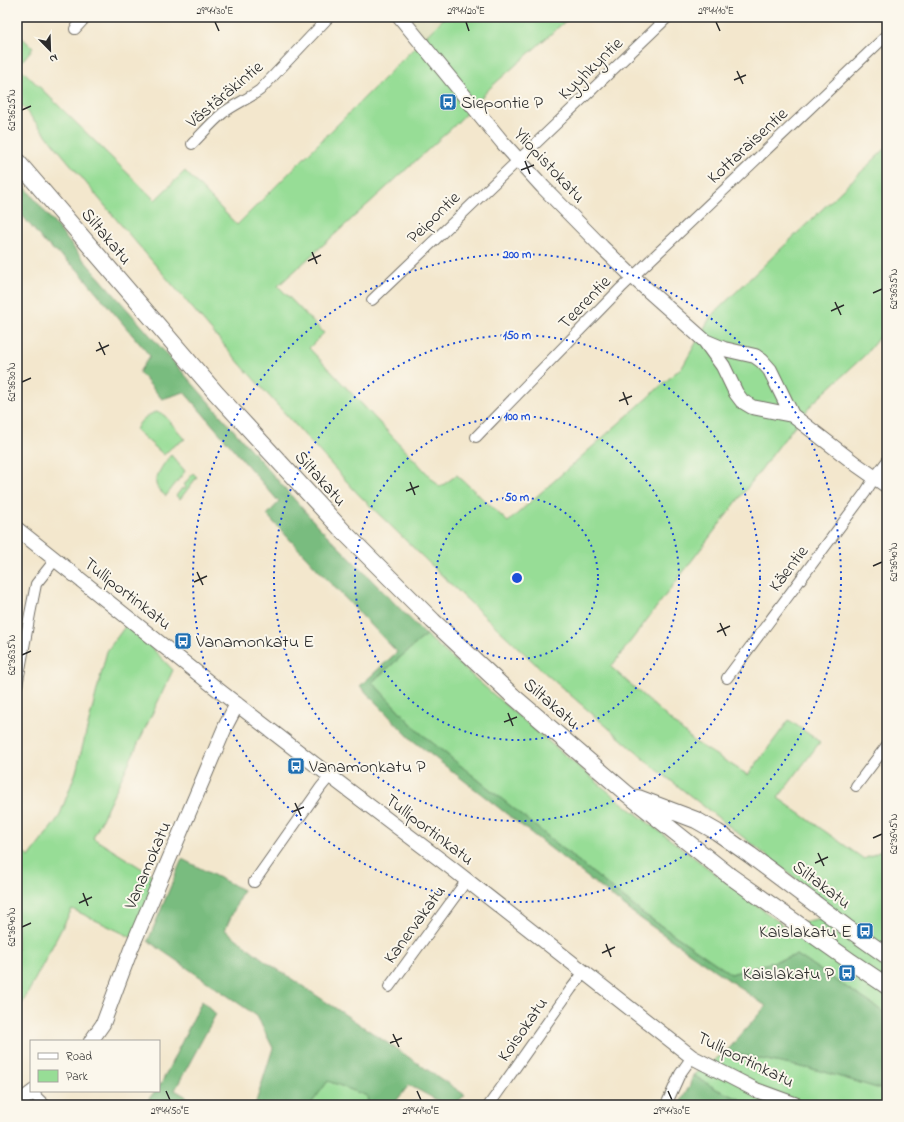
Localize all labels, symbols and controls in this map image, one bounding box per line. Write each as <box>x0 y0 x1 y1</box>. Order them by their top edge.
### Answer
text: 29°44'30"E <box>197 4 233 19</box>
text: 29°44'20"E <box>447 4 485 19</box>
text: 29°44'10"E <box>698 4 734 19</box>
north arrow <box>30 30 70 70</box>
street label: Kyyhkyntie <box>553 31 630 107</box>
text: N <box>47 49 60 67</box>
street label: Västäräkintie <box>180 55 270 136</box>
text: 62°36'25"N <box>5 89 20 131</box>
place label: Siepontie P <box>461 91 544 117</box>
bus stop icon: Siepontie P <box>438 92 458 112</box>
street label: Kottaraisentie <box>702 102 795 191</box>
street label: Yliopistokatu <box>507 123 590 210</box>
street label: Peipontie <box>402 186 468 251</box>
street label: Siltakatu <box>74 203 137 271</box>
text: 200 m <box>502 246 532 264</box>
text: 62°36'35"N <box>887 268 902 309</box>
street label: Teerentie <box>553 270 618 336</box>
text: 150 m <box>503 327 532 345</box>
text: 62°36'30"N <box>5 362 20 402</box>
text: 100 m <box>504 408 531 426</box>
street label: Siltakatu <box>287 446 352 513</box>
text: 50 m <box>505 489 530 507</box>
street label: Käentie <box>764 540 816 598</box>
text: 62°36'40"N <box>887 542 902 582</box>
street label: Tulliportinkatu <box>77 552 176 637</box>
centre of rings <box>510 571 524 585</box>
place label: Vanamonkatu E <box>195 630 314 656</box>
bus stop icon: Vanamonkatu E <box>173 631 193 651</box>
text: 62°36'35"N <box>5 634 20 675</box>
street label: Siltakatu <box>517 673 585 736</box>
place label: Vanamonkatu P <box>308 755 426 781</box>
bus stop icon: Vanamonkatu P <box>286 756 306 776</box>
street label: Tulliportinkatu <box>379 788 479 873</box>
text: 62°36'45"N <box>887 813 902 854</box>
street label: Vanamokatu <box>118 818 179 915</box>
street label: Siltakatu <box>786 855 856 916</box>
street label: Kanervakatu <box>378 881 453 970</box>
text: 62°36'40"N <box>5 907 20 947</box>
place label: Kaislakatu E <box>759 920 852 946</box>
bus stop icon: Kaislakatu E <box>855 921 875 941</box>
place label: Kaislakatu P <box>743 962 835 988</box>
bus stop icon: Kaislakatu P <box>837 963 857 983</box>
street label: Koisokatu <box>492 993 555 1068</box>
street label: Tulliportinkatu <box>692 1026 798 1096</box>
legend <box>30 1040 160 1092</box>
text: Road <box>66 1048 92 1066</box>
text: Park <box>66 1068 88 1086</box>
text: 29°44'50"E <box>151 1104 189 1119</box>
text: 29°44'40"E <box>403 1104 439 1119</box>
text: 29°44'30"E <box>654 1104 690 1119</box>

